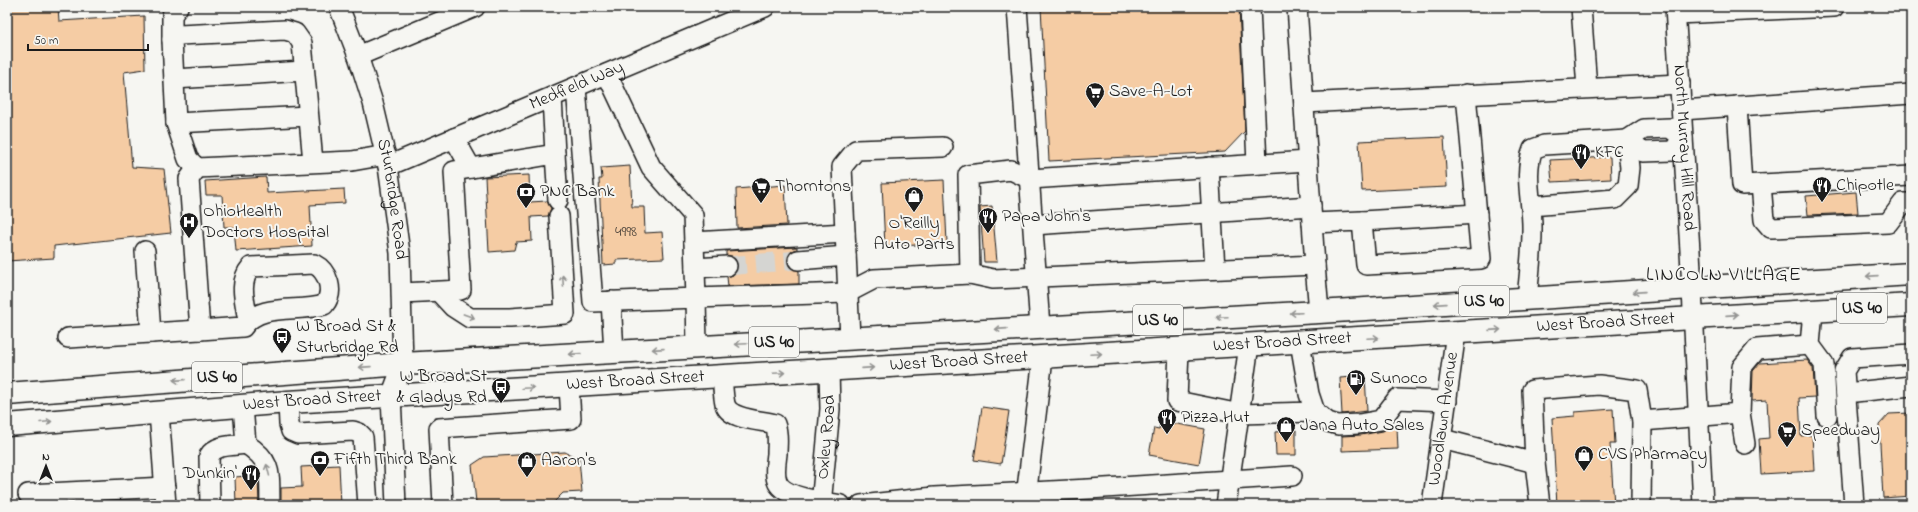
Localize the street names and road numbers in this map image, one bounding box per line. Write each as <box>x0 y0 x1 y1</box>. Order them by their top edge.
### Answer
street label: Medfield Way <box>526 55 628 118</box>
street label: North Murray Hill Road <box>1666 64 1702 232</box>
street label: Sturbridge Road <box>369 136 413 260</box>
road number: US 40 <box>1459 286 1509 316</box>
road number: US 40 <box>1837 293 1887 323</box>
road number: US 40 <box>1133 305 1183 335</box>
street label: West Broad Street <box>1536 306 1676 340</box>
street label: West Broad Street <box>1212 325 1352 360</box>
road number: US 40 <box>749 327 799 357</box>
street label: West Broad Street <box>889 345 1029 379</box>
street label: Woodlawn Avenue <box>1422 349 1466 487</box>
road number: US 40 <box>192 362 242 392</box>
street label: West Broad Street <box>565 364 705 398</box>
street label: West Broad Street <box>242 383 382 419</box>
street label: Oxley Road <box>810 395 843 481</box>

